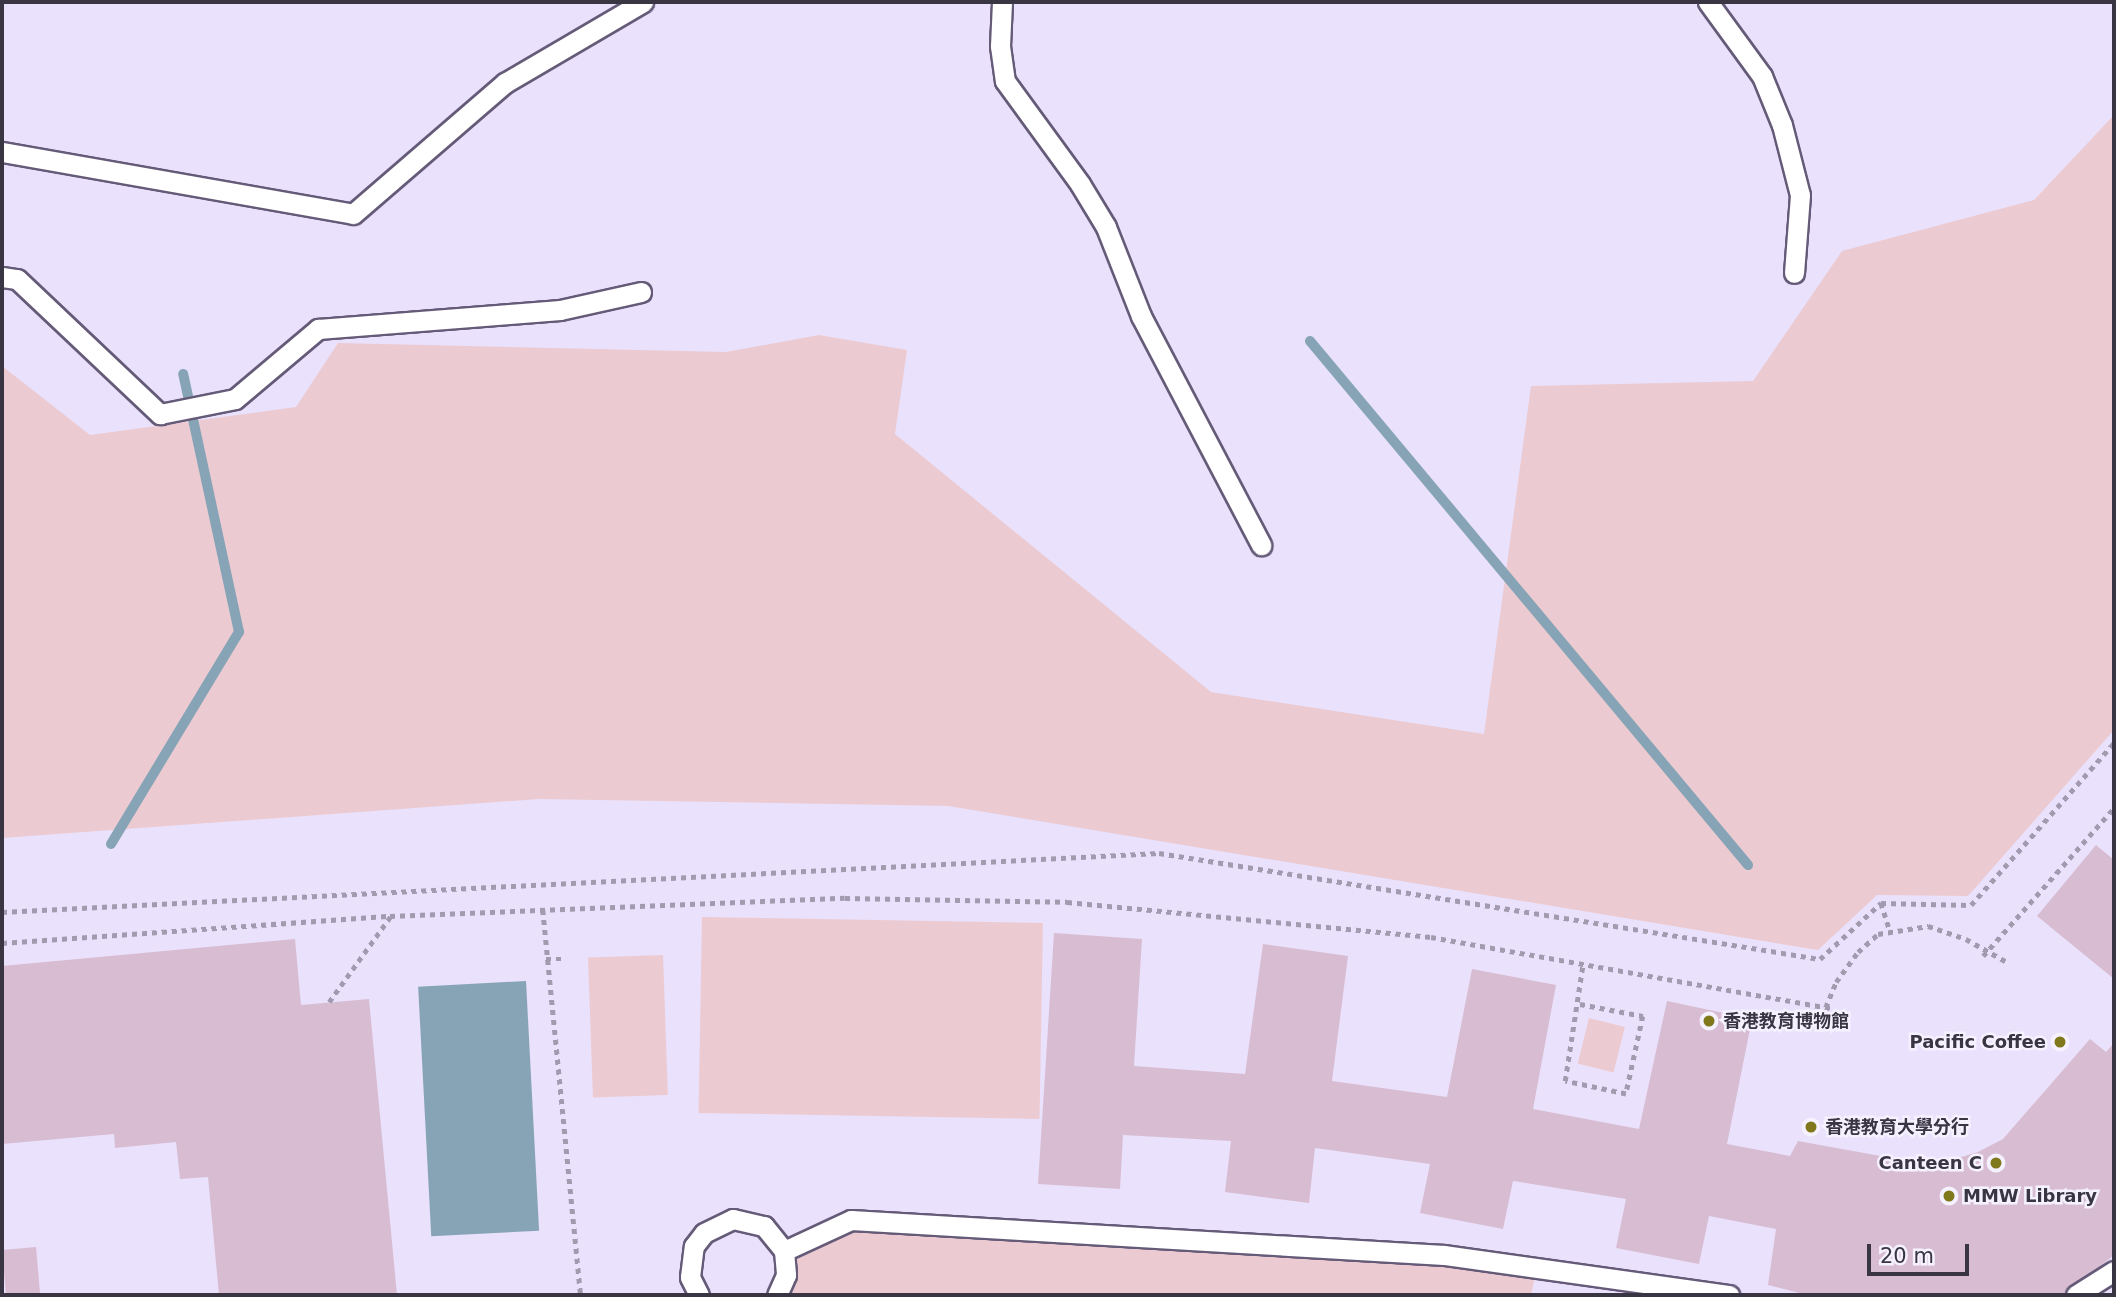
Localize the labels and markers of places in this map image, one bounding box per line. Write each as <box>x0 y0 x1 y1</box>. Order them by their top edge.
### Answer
place label: 香港教育博物館 <box>1723 1010 1849 1032</box>
marker: 香港教育博物館 <box>1701 1013 1717 1029</box>
place label: Pacific Coffee <box>1909 1031 2046 1053</box>
marker: Pacific Coffee <box>2052 1034 2068 1050</box>
place label: 香港教育大學分行 <box>1825 1116 1969 1138</box>
marker: 香港教育大學分行 <box>1803 1119 1819 1135</box>
place label: Canteen C <box>1879 1152 1982 1174</box>
marker: Canteen C <box>1988 1155 2004 1171</box>
place label: MMW Library <box>1963 1185 2097 1207</box>
marker: MMW Library <box>1941 1188 1957 1204</box>

